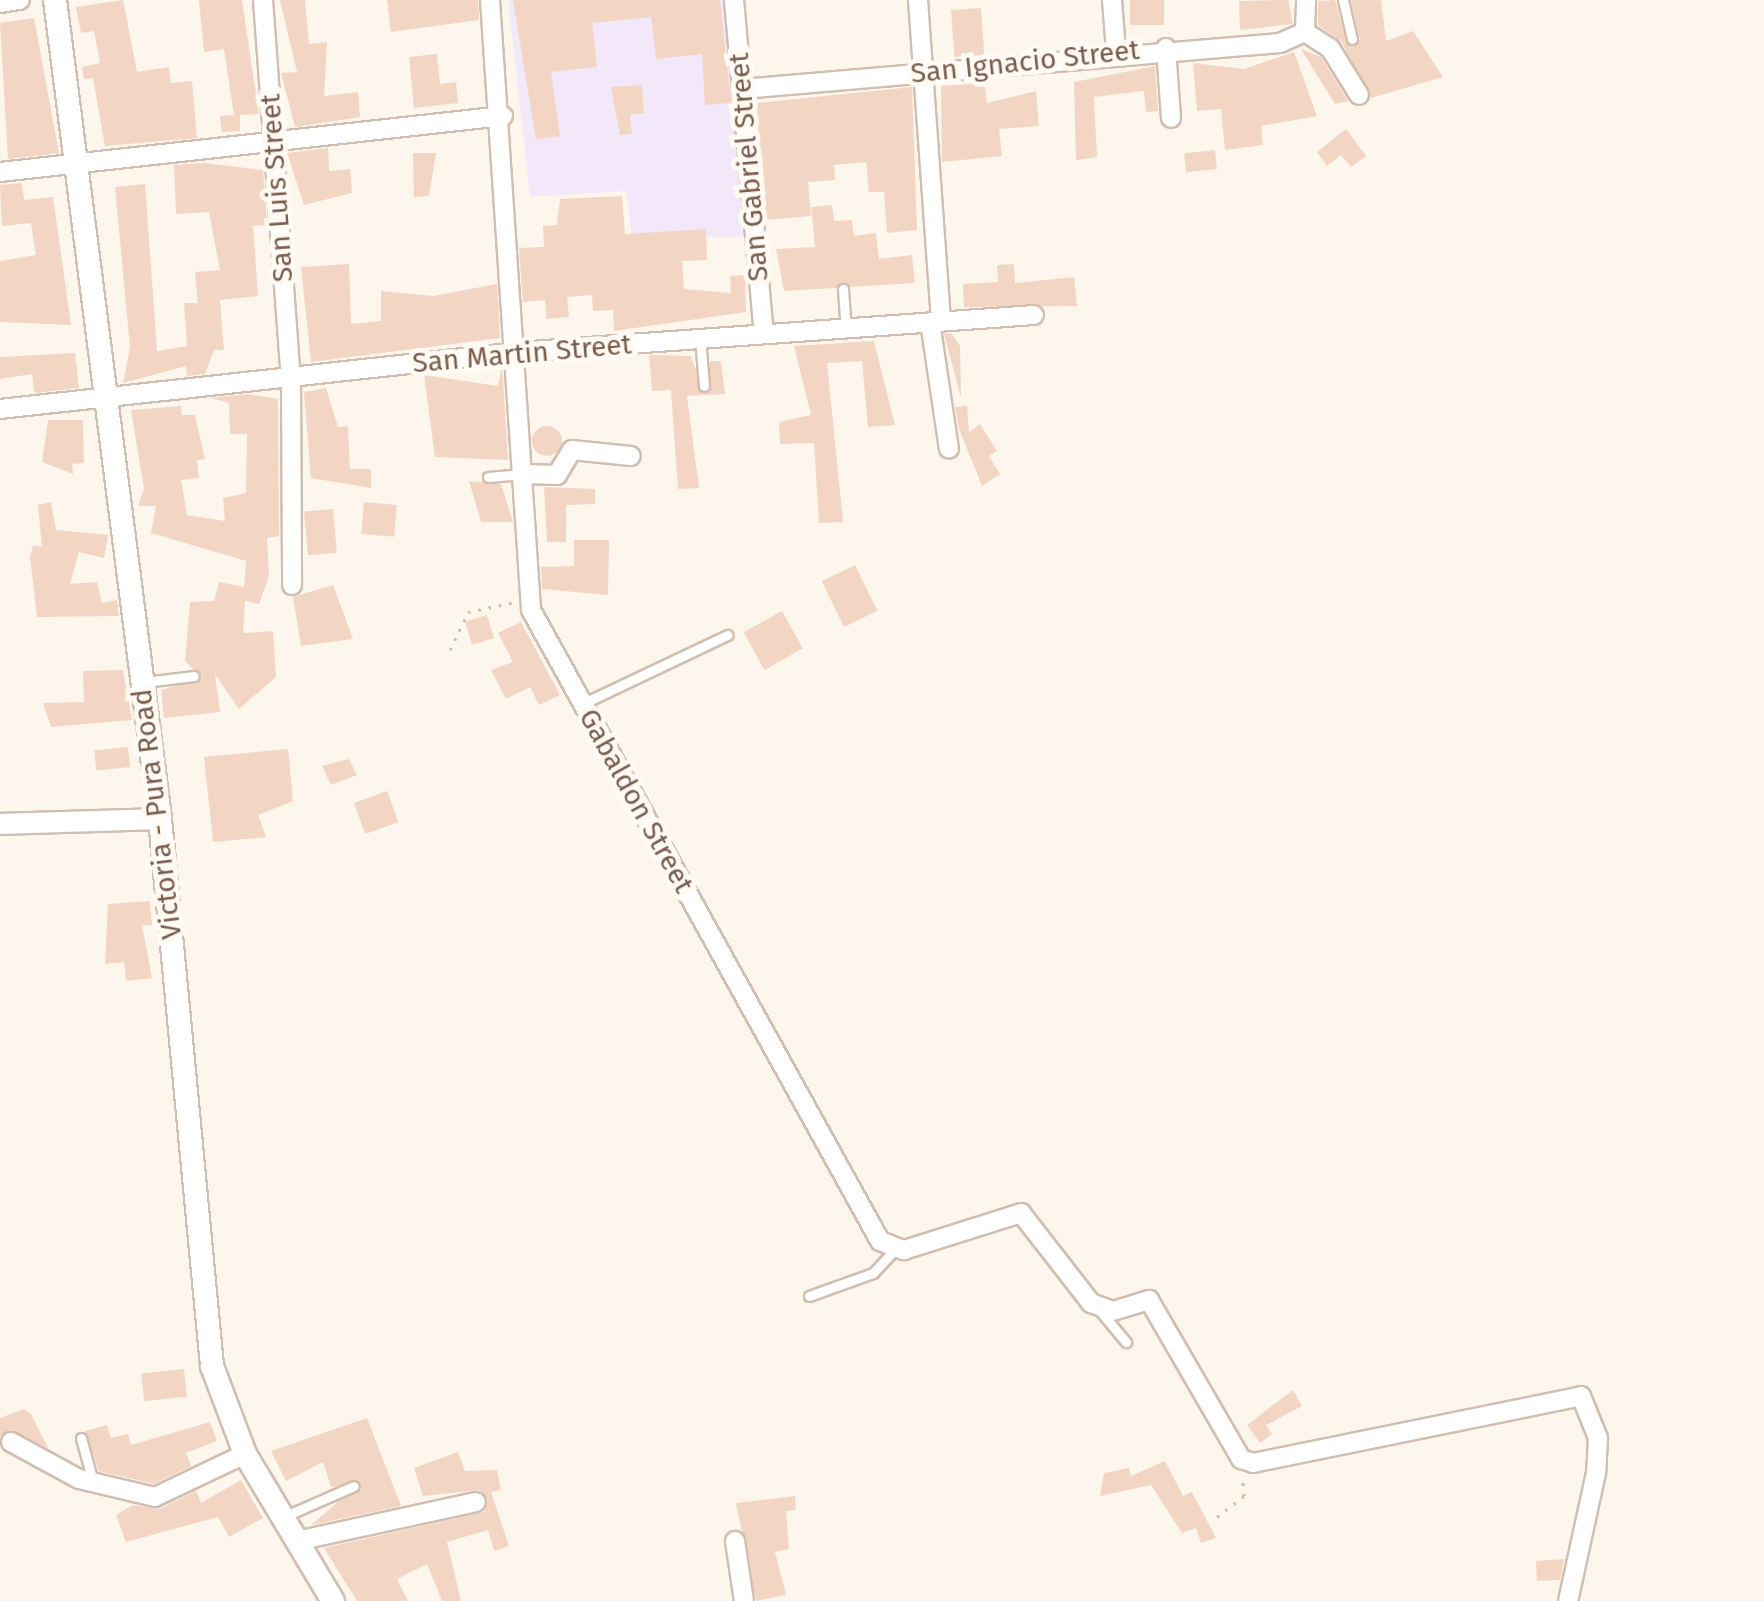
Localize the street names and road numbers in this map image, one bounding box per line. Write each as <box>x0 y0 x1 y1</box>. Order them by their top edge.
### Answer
street label: San Ignacio Street <box>909 33 1141 91</box>
street label: San Gabriel Street <box>722 51 776 283</box>
street label: San Luis Street <box>254 93 300 283</box>
street label: San Martin Street <box>411 328 633 380</box>
street label: Victoria - Pura Road <box>125 687 189 941</box>
street label: Gabaldon Street <box>572 703 700 899</box>

